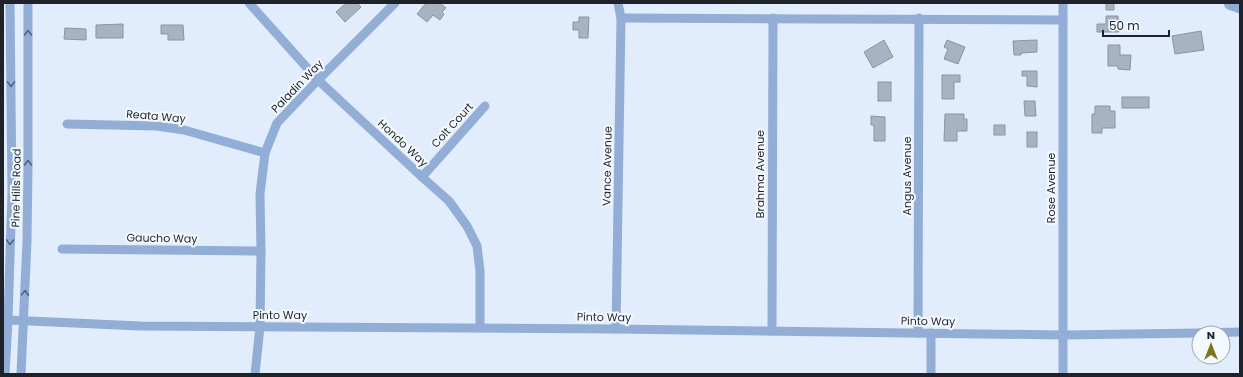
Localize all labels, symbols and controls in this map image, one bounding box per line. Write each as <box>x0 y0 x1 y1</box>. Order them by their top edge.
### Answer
scale bar <box>1103 12 1169 38</box>
text: 50 m <box>1109 17 1140 34</box>
one-way arrow <box>24 30 32 36</box>
street label: Paladin Way <box>267 55 327 116</box>
one-way arrow <box>7 81 15 87</box>
street label: Colt Court <box>427 99 477 151</box>
street label: Reata Way <box>126 105 187 127</box>
street label: Hondo Way <box>374 116 432 171</box>
street label: Vance Avenue <box>598 126 616 206</box>
street label: Brahma Avenue <box>752 130 768 218</box>
street label: Angus Avenue <box>899 136 915 215</box>
street label: Pine Hills Road <box>7 148 25 228</box>
street label: Rose Avenue <box>1043 153 1059 223</box>
one-way arrow <box>24 160 32 166</box>
street label: Gaucho Way <box>126 229 198 247</box>
one-way arrow <box>6 239 15 245</box>
one-way arrow <box>21 290 29 296</box>
street label: Pinto Way <box>253 307 308 323</box>
street label: Pinto Way <box>577 309 632 325</box>
street label: Pinto Way <box>901 313 956 329</box>
north arrow <box>1191 325 1231 365</box>
text: N <box>1207 327 1215 343</box>

